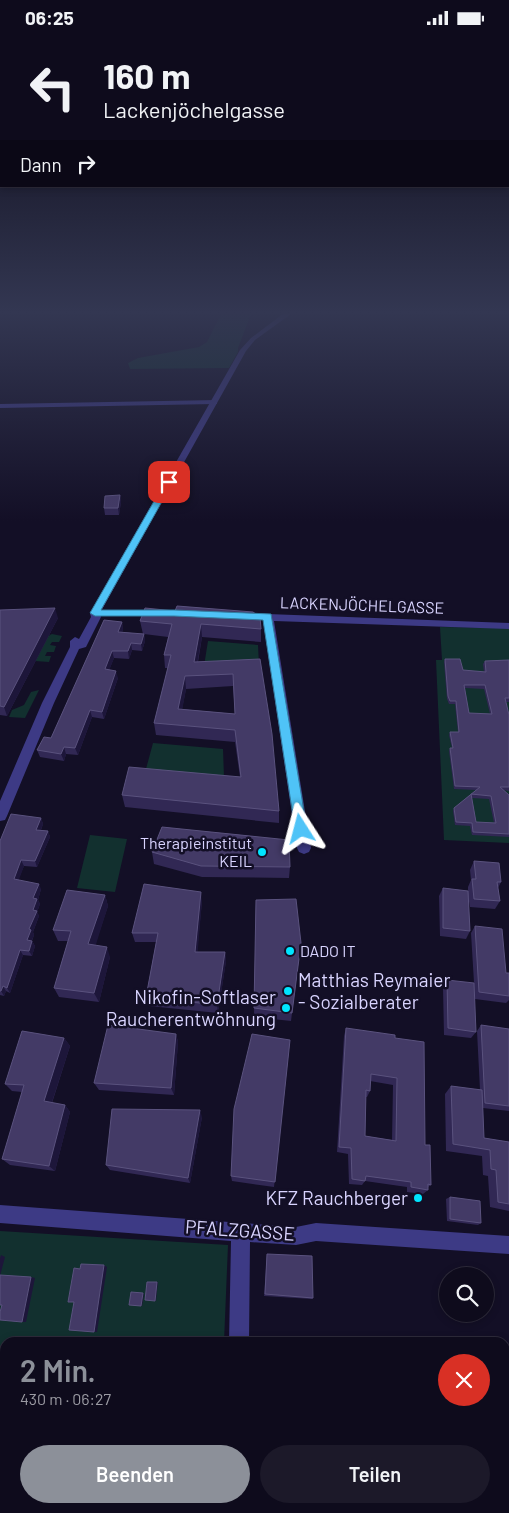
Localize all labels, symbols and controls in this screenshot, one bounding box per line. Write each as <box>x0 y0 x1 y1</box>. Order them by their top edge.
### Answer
text: 06:25 <box>25 6 74 29</box>
text: 160 m <box>103 54 190 96</box>
icon: left <box>20 55 85 120</box>
text: Lackenjöchelgasse <box>103 96 285 122</box>
icon: right <box>72 150 100 178</box>
text: Dann <box>20 153 62 176</box>
pin <box>148 461 190 503</box>
icon: arrive <box>155 468 183 496</box>
street label: LACKENJÖCHELGASSE <box>280 592 445 617</box>
position arrow <box>274 802 326 854</box>
place label: Therapieinstitut KEIL <box>140 833 252 870</box>
marker: Therapieinstitut KEIL <box>256 846 268 858</box>
place label: DADO IT <box>300 941 356 960</box>
marker: DADO IT <box>284 945 296 957</box>
place label: Matthias Reymaier - Sozialberater <box>298 968 450 1013</box>
place label: Nikofin-Softlaser Raucherentwöhnung <box>106 985 276 1030</box>
marker: Matthias Reymaier - Sozialberater <box>282 985 294 997</box>
marker: Nikofin-Softlaser Raucherentwöhnung <box>280 1002 292 1014</box>
place label: KFZ Rauchberger <box>265 1186 408 1209</box>
marker: KFZ Rauchberger <box>412 1192 424 1204</box>
street label: PFALZGASSE <box>184 1214 296 1245</box>
map controls <box>439 1267 494 1322</box>
button: search <box>439 1267 494 1322</box>
text: 2 Min. <box>20 1352 96 1388</box>
button: close <box>438 1354 490 1406</box>
text: 430 m · 06:27 <box>20 1389 111 1408</box>
button: Beenden <box>20 1445 250 1503</box>
button: Teilen <box>260 1445 490 1503</box>

